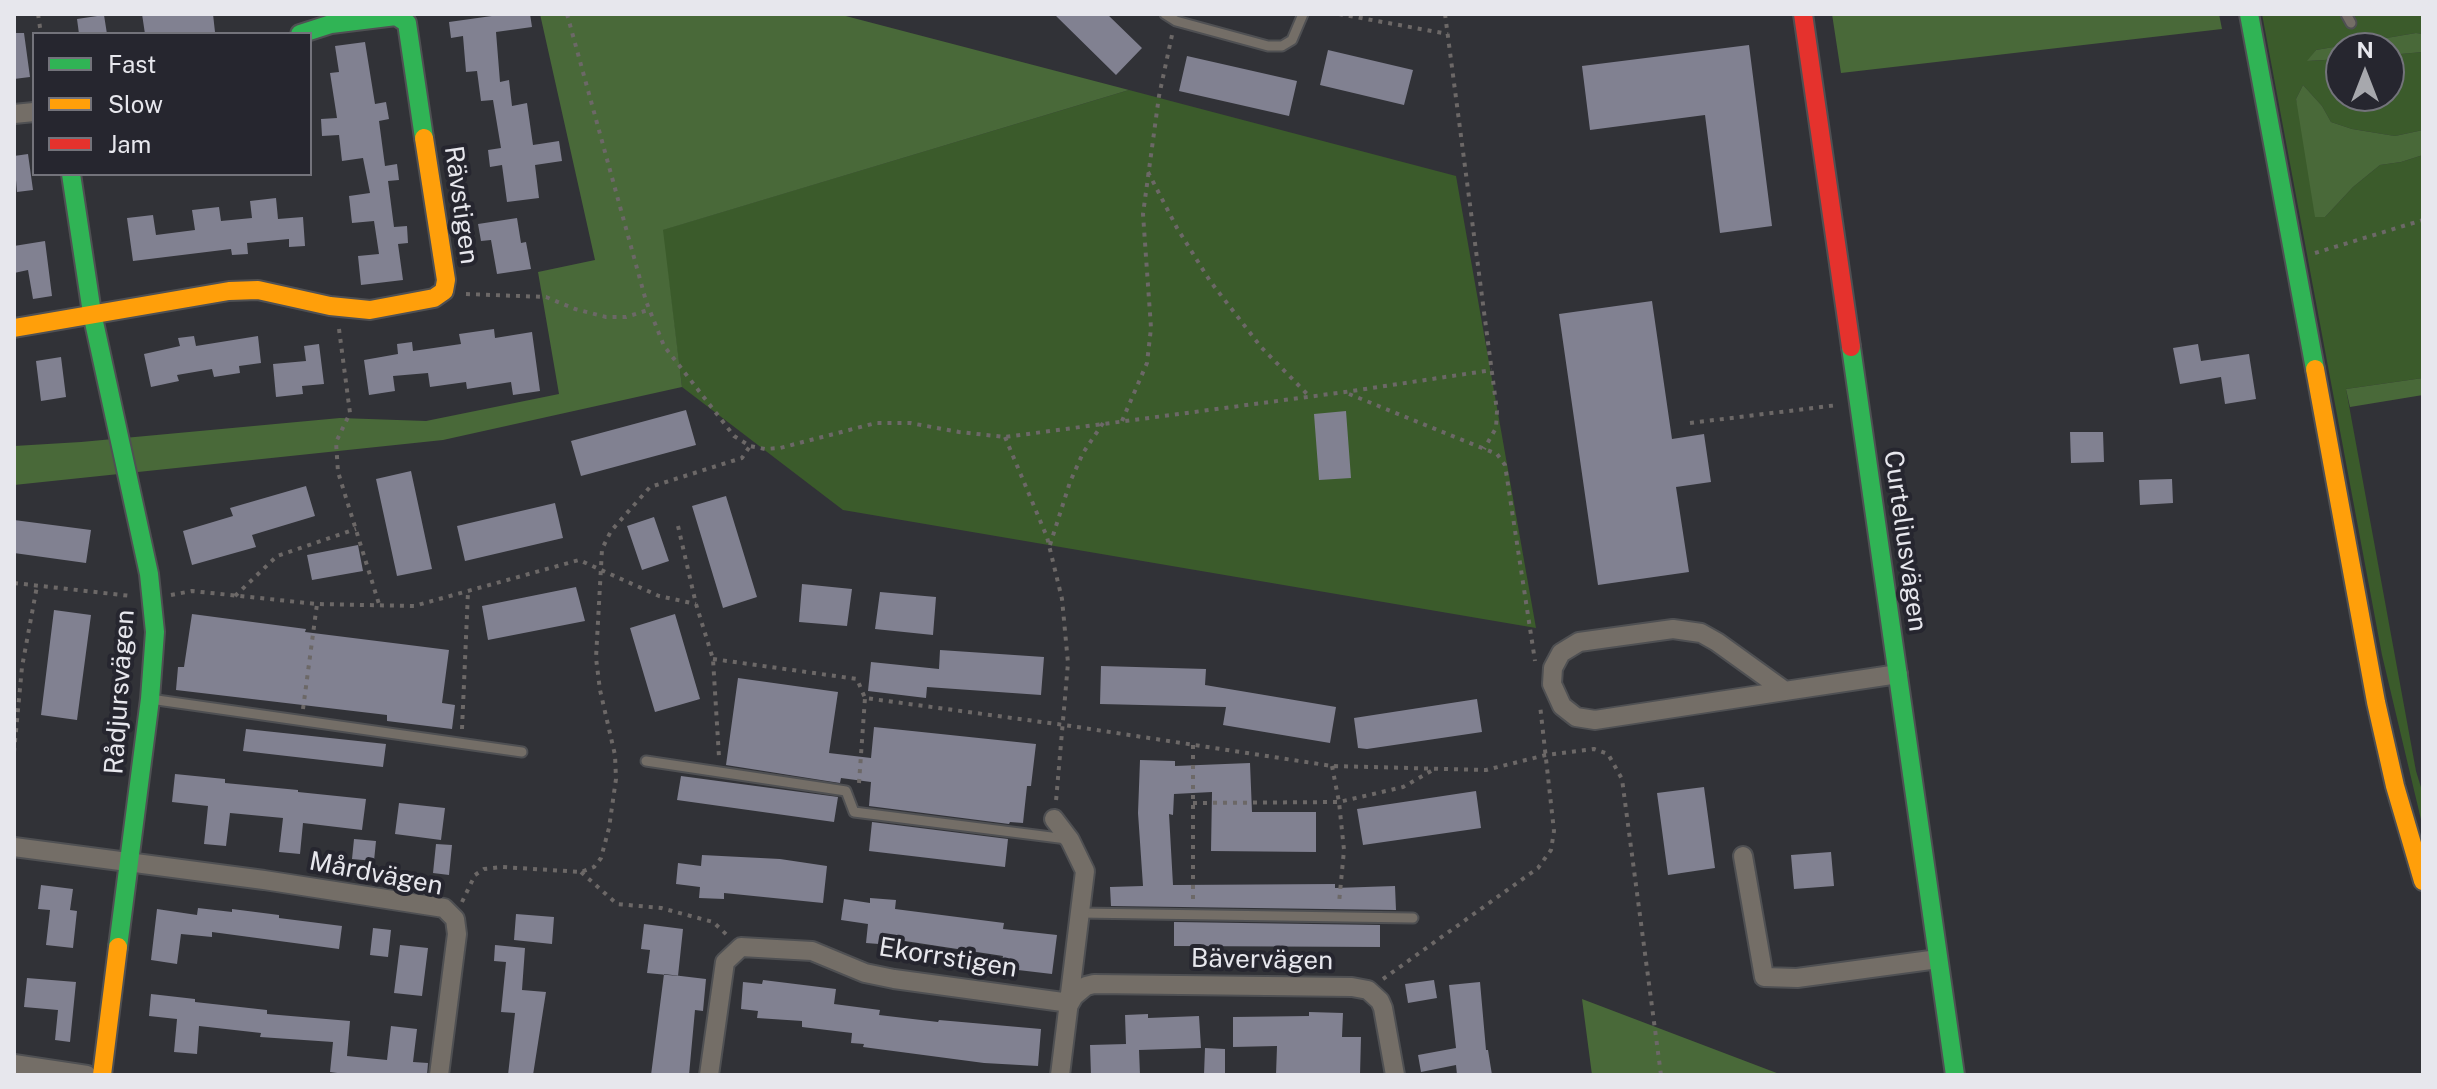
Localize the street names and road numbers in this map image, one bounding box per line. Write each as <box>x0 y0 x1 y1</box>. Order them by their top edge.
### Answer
street label: Rävstigen <box>437 144 485 266</box>
street label: Curteliusvägen <box>1877 448 1933 634</box>
street label: Rådjursvägen <box>99 609 141 775</box>
street label: Mårdvägen <box>307 846 445 902</box>
street label: Ekorrstigen <box>877 932 1019 984</box>
street label: Bävervägen <box>1191 943 1333 977</box>

